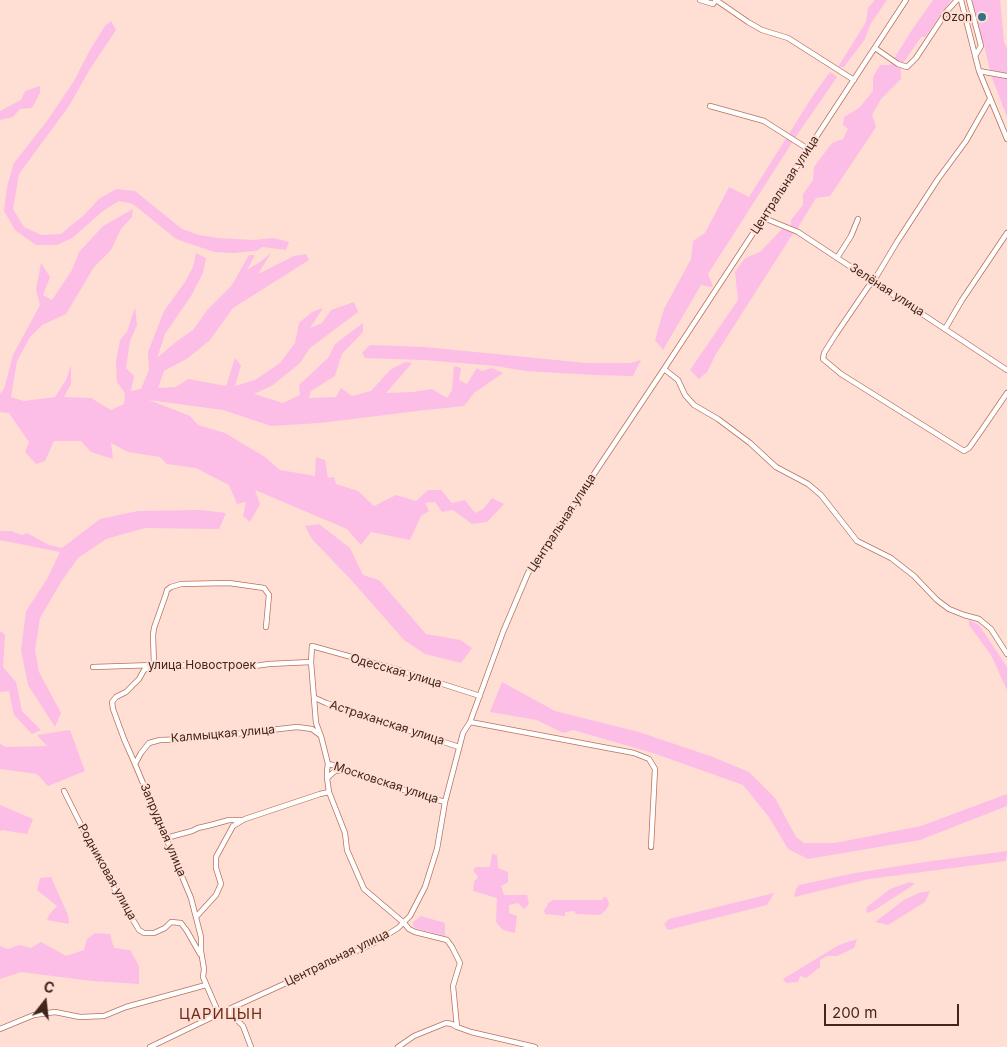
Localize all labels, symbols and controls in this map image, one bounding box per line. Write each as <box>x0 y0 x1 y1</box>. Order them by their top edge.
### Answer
place label: Ozon <box>942 10 972 24</box>
marker: Ozon <box>976 11 988 23</box>
street label: Центральная улица <box>748 133 822 237</box>
street label: Зелёная улица <box>847 260 927 320</box>
street label: Центральная улица <box>525 471 599 575</box>
street label: Одесская улица <box>348 651 444 691</box>
street label: улица Новостроек <box>148 658 256 672</box>
street label: Астраханская улица <box>328 698 446 748</box>
street label: Калмыцкая улица <box>170 722 276 746</box>
street label: Московская улица <box>332 759 440 807</box>
street label: Запрудная улица <box>137 781 189 879</box>
street label: Родниковая улица <box>75 821 139 923</box>
street label: Центральная улица <box>282 926 392 990</box>
north arrow <box>20 977 70 1027</box>
text: С <box>42 977 57 997</box>
scale bar <box>827 994 962 1026</box>
text: 200 m <box>832 1003 877 1022</box>
district label: ЦАРИЦЫН <box>178 1005 264 1023</box>

